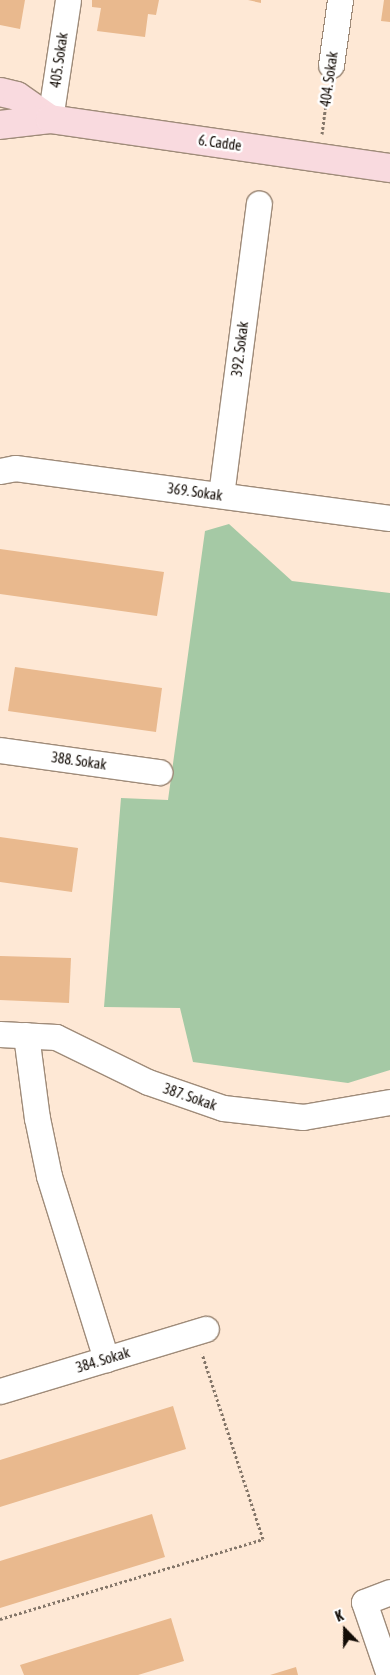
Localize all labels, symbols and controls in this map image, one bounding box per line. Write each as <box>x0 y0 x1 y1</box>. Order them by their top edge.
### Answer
street label: 405. Sokak <box>47 31 71 89</box>
street label: 404. Sokak <box>317 50 341 108</box>
street label: 6. Cadde <box>197 132 243 154</box>
street label: 392. Sokak <box>228 320 252 378</box>
street label: 369. Sokak <box>166 480 224 504</box>
street label: 388. Sokak <box>50 749 108 773</box>
street label: 387. Sokak <box>161 1080 219 1114</box>
street label: 384. Sokak <box>74 1344 132 1376</box>
north arrow <box>320 1605 370 1655</box>
text: K <box>333 1607 346 1625</box>

